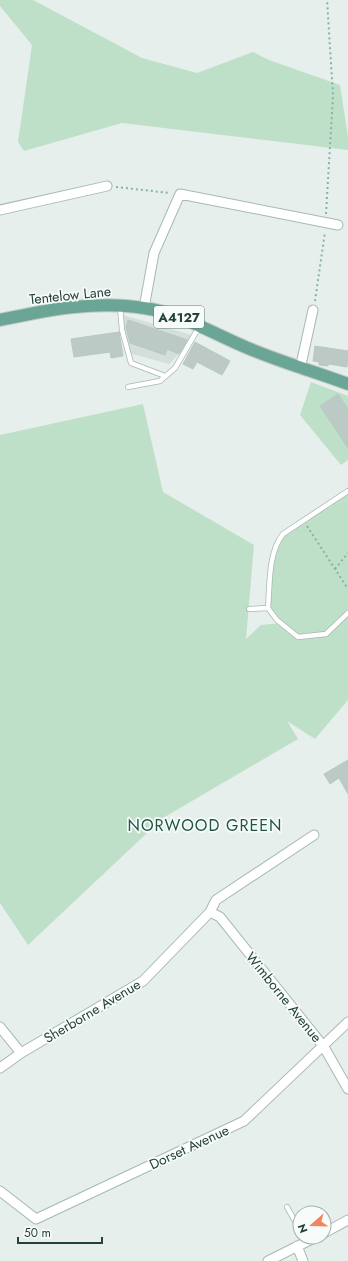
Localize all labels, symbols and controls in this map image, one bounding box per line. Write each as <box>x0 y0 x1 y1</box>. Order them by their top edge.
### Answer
street label: Tentelow Lane <box>28 281 112 309</box>
road number: A4127 <box>154 306 204 328</box>
district label: NORWOOD GREEN <box>128 814 282 837</box>
street label: Wimborne Avenue <box>241 947 327 1047</box>
street label: Sherborne Avenue <box>40 974 144 1048</box>
street label: Dorset Avenue <box>146 1120 232 1174</box>
north arrow <box>292 1205 332 1245</box>
scale bar <box>18 1219 102 1245</box>
text: N <box>294 1222 312 1235</box>
text: 50 m <box>24 1224 51 1242</box>

